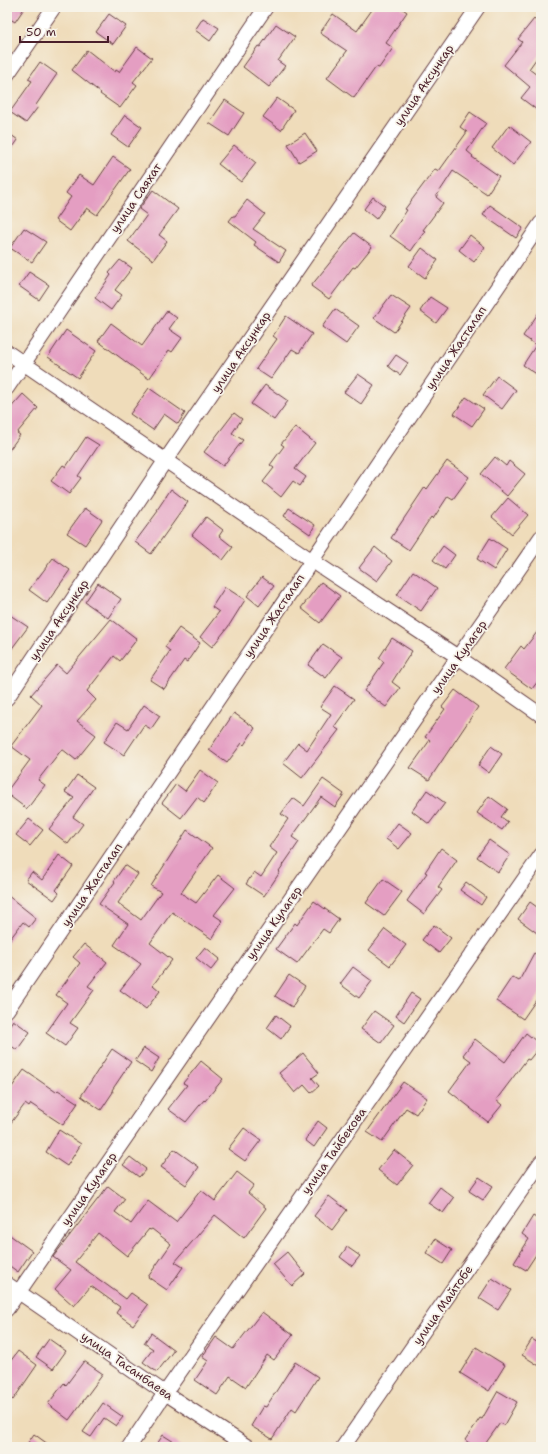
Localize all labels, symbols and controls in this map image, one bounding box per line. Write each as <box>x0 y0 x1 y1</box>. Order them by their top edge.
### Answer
scale bar <box>20 18 108 44</box>
text: 50 m <box>26 24 56 40</box>
street label: улица Аксункар <box>391 41 457 129</box>
street label: улица Саяхат <box>107 159 166 236</box>
street label: улица Жасталап <box>422 303 490 393</box>
street label: улица Аксункар <box>208 308 274 396</box>
street label: улица Жасталап <box>240 571 308 661</box>
street label: улица Аксункар <box>26 576 92 664</box>
street label: улица Кулагер <box>428 617 491 697</box>
street label: улица Жасталап <box>58 840 126 930</box>
street label: улица Кулагер <box>243 883 306 963</box>
street label: улица Тайбекова <box>298 1104 370 1198</box>
street label: улица Кулагер <box>58 1149 121 1229</box>
street label: улица Майтобе <box>410 1262 477 1348</box>
street label: улица Тасанбаева <box>78 1328 177 1404</box>

